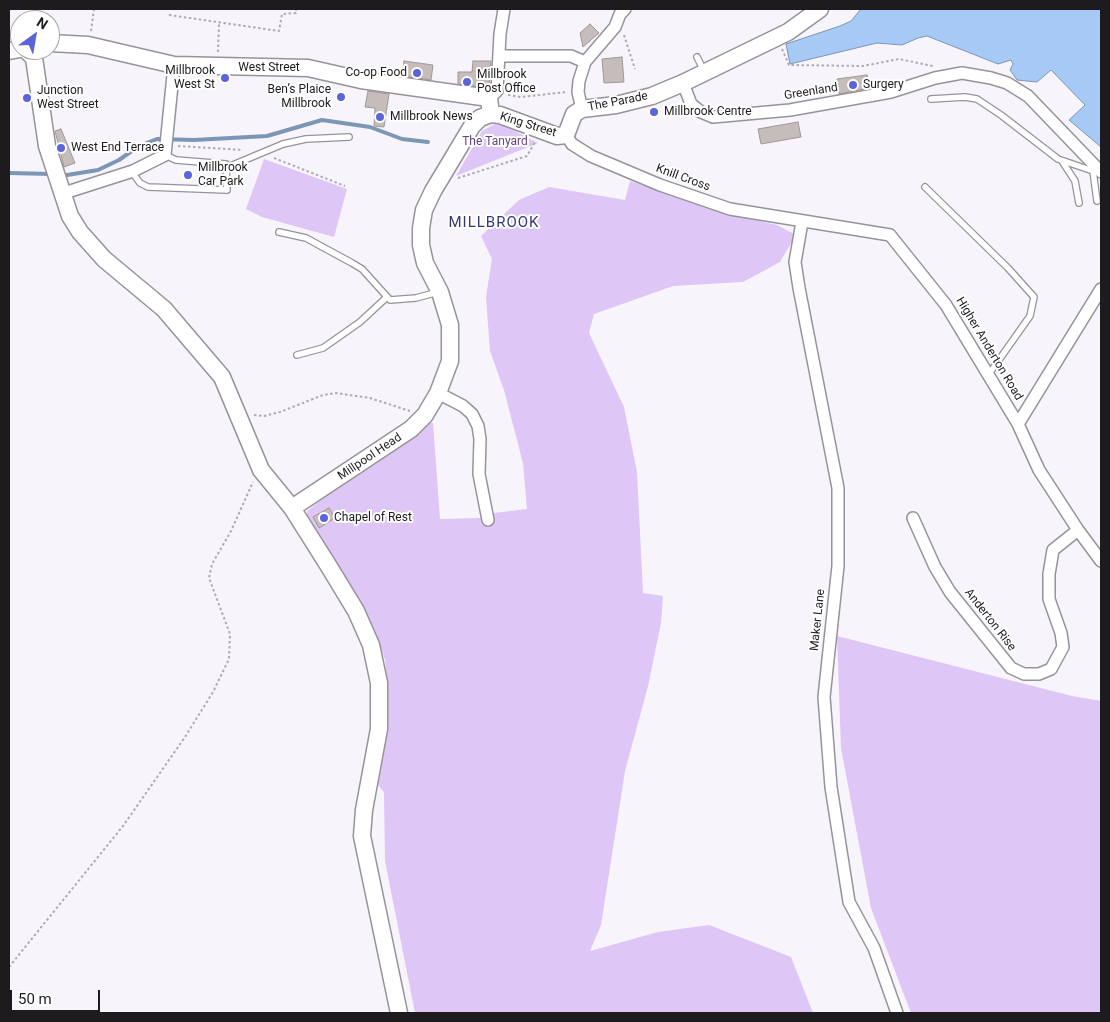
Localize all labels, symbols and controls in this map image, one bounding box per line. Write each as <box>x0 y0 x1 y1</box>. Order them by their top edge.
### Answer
north arrow <box>10 10 60 60</box>
text: N <box>34 14 51 33</box>
street label: West Street <box>238 61 300 75</box>
place label: Millbrook West St <box>165 64 215 92</box>
place label: Co-op Food <box>346 66 407 80</box>
marker: Co-op Food <box>411 67 423 79</box>
place label: Millbrook Post Office <box>477 68 536 96</box>
marker: Millbrook West St <box>219 72 231 84</box>
marker: Millbrook Post Office <box>461 76 473 88</box>
place label: Surgery <box>863 78 904 92</box>
marker: Surgery <box>847 79 859 91</box>
street label: Greenland <box>783 81 839 103</box>
place label: Ben’s Plaice Millbrook <box>268 83 331 111</box>
place label: Junction West Street <box>37 84 99 112</box>
street label: The Parade <box>587 89 649 115</box>
marker: Ben’s Plaice Millbrook <box>335 91 347 103</box>
marker: Junction West Street <box>21 92 33 104</box>
place label: Millbrook Centre <box>664 105 752 119</box>
marker: Millbrook Centre <box>648 106 660 118</box>
place label: Millbrook News <box>390 110 473 124</box>
street label: King Street <box>498 110 558 140</box>
marker: Millbrook News <box>374 111 386 123</box>
park label: The Tanyard <box>462 135 528 149</box>
place label: West End Terrace <box>71 141 164 155</box>
marker: West End Terrace <box>55 142 67 154</box>
place label: Millbrook Car Park <box>198 161 248 189</box>
street label: Knill Cross <box>654 162 712 194</box>
marker: Millbrook Car Park <box>182 169 194 181</box>
district label: MILLBROOK <box>447 214 541 232</box>
street label: Higher Anderton Road <box>952 295 1026 403</box>
street label: Millpool Head <box>335 430 405 484</box>
place label: Chapel of Rest <box>334 511 412 525</box>
marker: Chapel of Rest <box>318 512 330 524</box>
street label: Anderton Rise <box>961 586 1019 654</box>
street label: Maker Lane <box>808 588 828 652</box>
scale bar <box>12 980 102 1012</box>
text: 50 m <box>18 990 52 1008</box>

